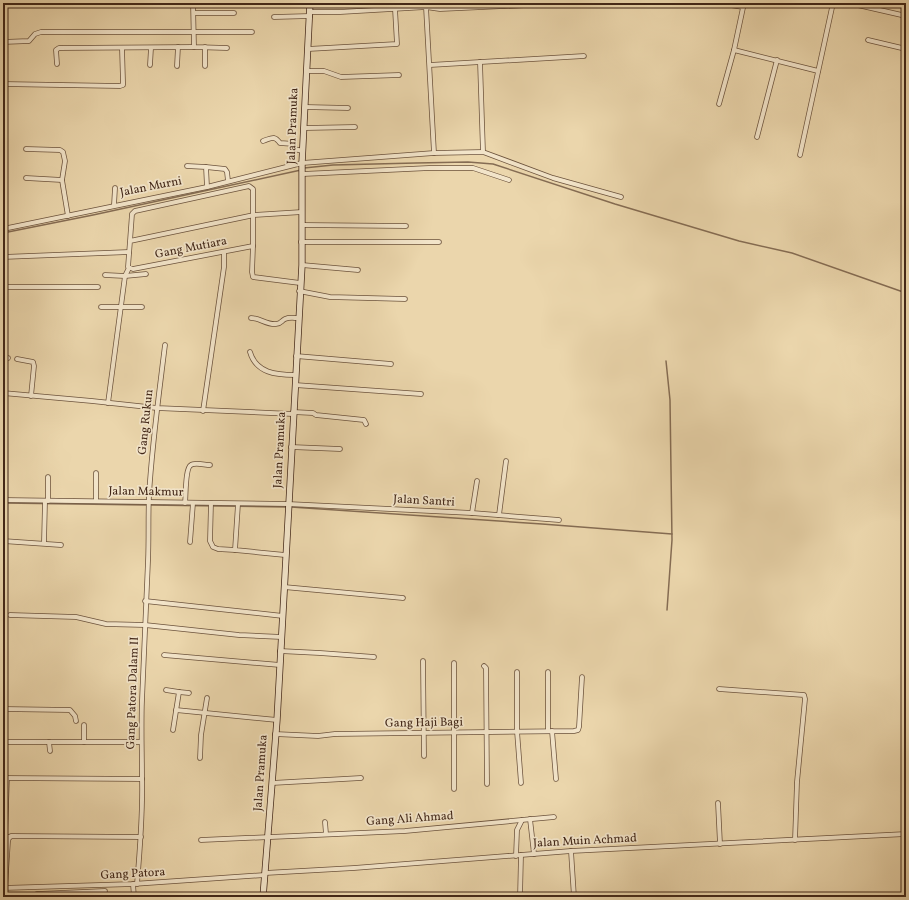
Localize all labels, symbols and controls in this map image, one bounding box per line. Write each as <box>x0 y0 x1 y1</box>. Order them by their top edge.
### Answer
street label: Jalan Pramuka <box>284 87 302 165</box>
street label: Jalan Murni <box>119 173 184 201</box>
street label: Gang Mutiara <box>154 233 228 263</box>
street label: Gang Rukun <box>135 388 157 456</box>
street label: Jalan Pramuka <box>270 411 290 489</box>
street label: Jalan Makmur <box>108 483 184 501</box>
street label: Jalan Santri <box>393 491 456 511</box>
street label: Gang Patora Dalam II <box>123 636 143 750</box>
street label: Gang Haji Bagi <box>385 714 464 732</box>
street label: Jalan Pramuka <box>250 734 272 812</box>
street label: Gang Ali Ahmad <box>366 808 454 830</box>
street label: Jalan Muin Achmad <box>533 830 637 852</box>
street label: Gang Patora <box>100 864 166 884</box>

